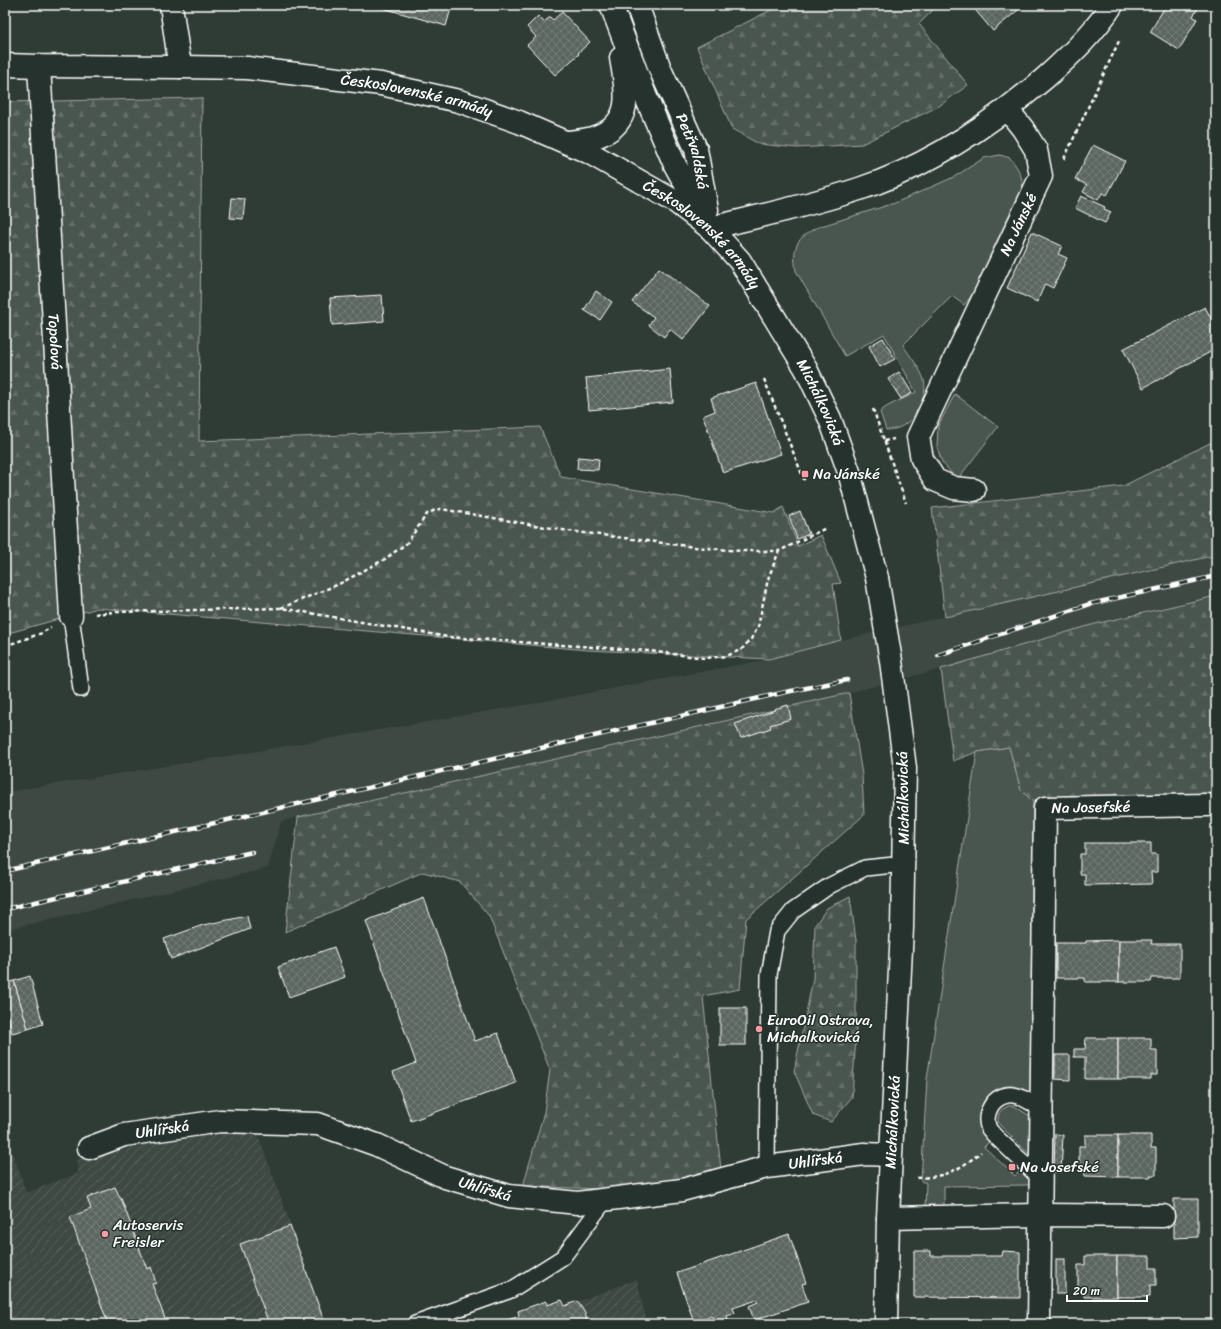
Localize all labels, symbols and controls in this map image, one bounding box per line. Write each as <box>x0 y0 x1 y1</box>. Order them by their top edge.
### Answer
street label: Československé armády <box>339 66 496 125</box>
street label: Petřvaldská <box>669 109 716 192</box>
street label: Československé armády <box>638 173 768 295</box>
street label: Na Jánské <box>992 188 1044 260</box>
street label: Topolová <box>40 313 70 371</box>
street label: Michálkovická <box>789 353 852 450</box>
place label: Na Jánské <box>813 461 880 487</box>
marker: Na Jánské <box>800 469 810 479</box>
street label: Michálkovická <box>889 751 917 845</box>
street label: Na Josefské <box>1051 793 1131 821</box>
place label: EuroOil Ostrava, Michalkovická <box>767 1007 874 1050</box>
marker: EuroOil Ostrava, Michalkovická <box>754 1024 764 1034</box>
street label: Michálkovická <box>877 1074 908 1169</box>
street label: Uhlířská <box>134 1113 191 1146</box>
street label: Uhlířská <box>787 1144 844 1177</box>
place label: Na Josefské <box>1020 1154 1099 1180</box>
marker: Na Josefské <box>1007 1162 1017 1172</box>
street label: Uhlířská <box>455 1169 515 1209</box>
place label: Autoservis Freisler <box>112 1212 183 1255</box>
marker: Autoservis Freisler <box>100 1229 110 1239</box>
scale bar <box>1067 1277 1147 1303</box>
text: 20 m <box>1073 1280 1100 1302</box>

